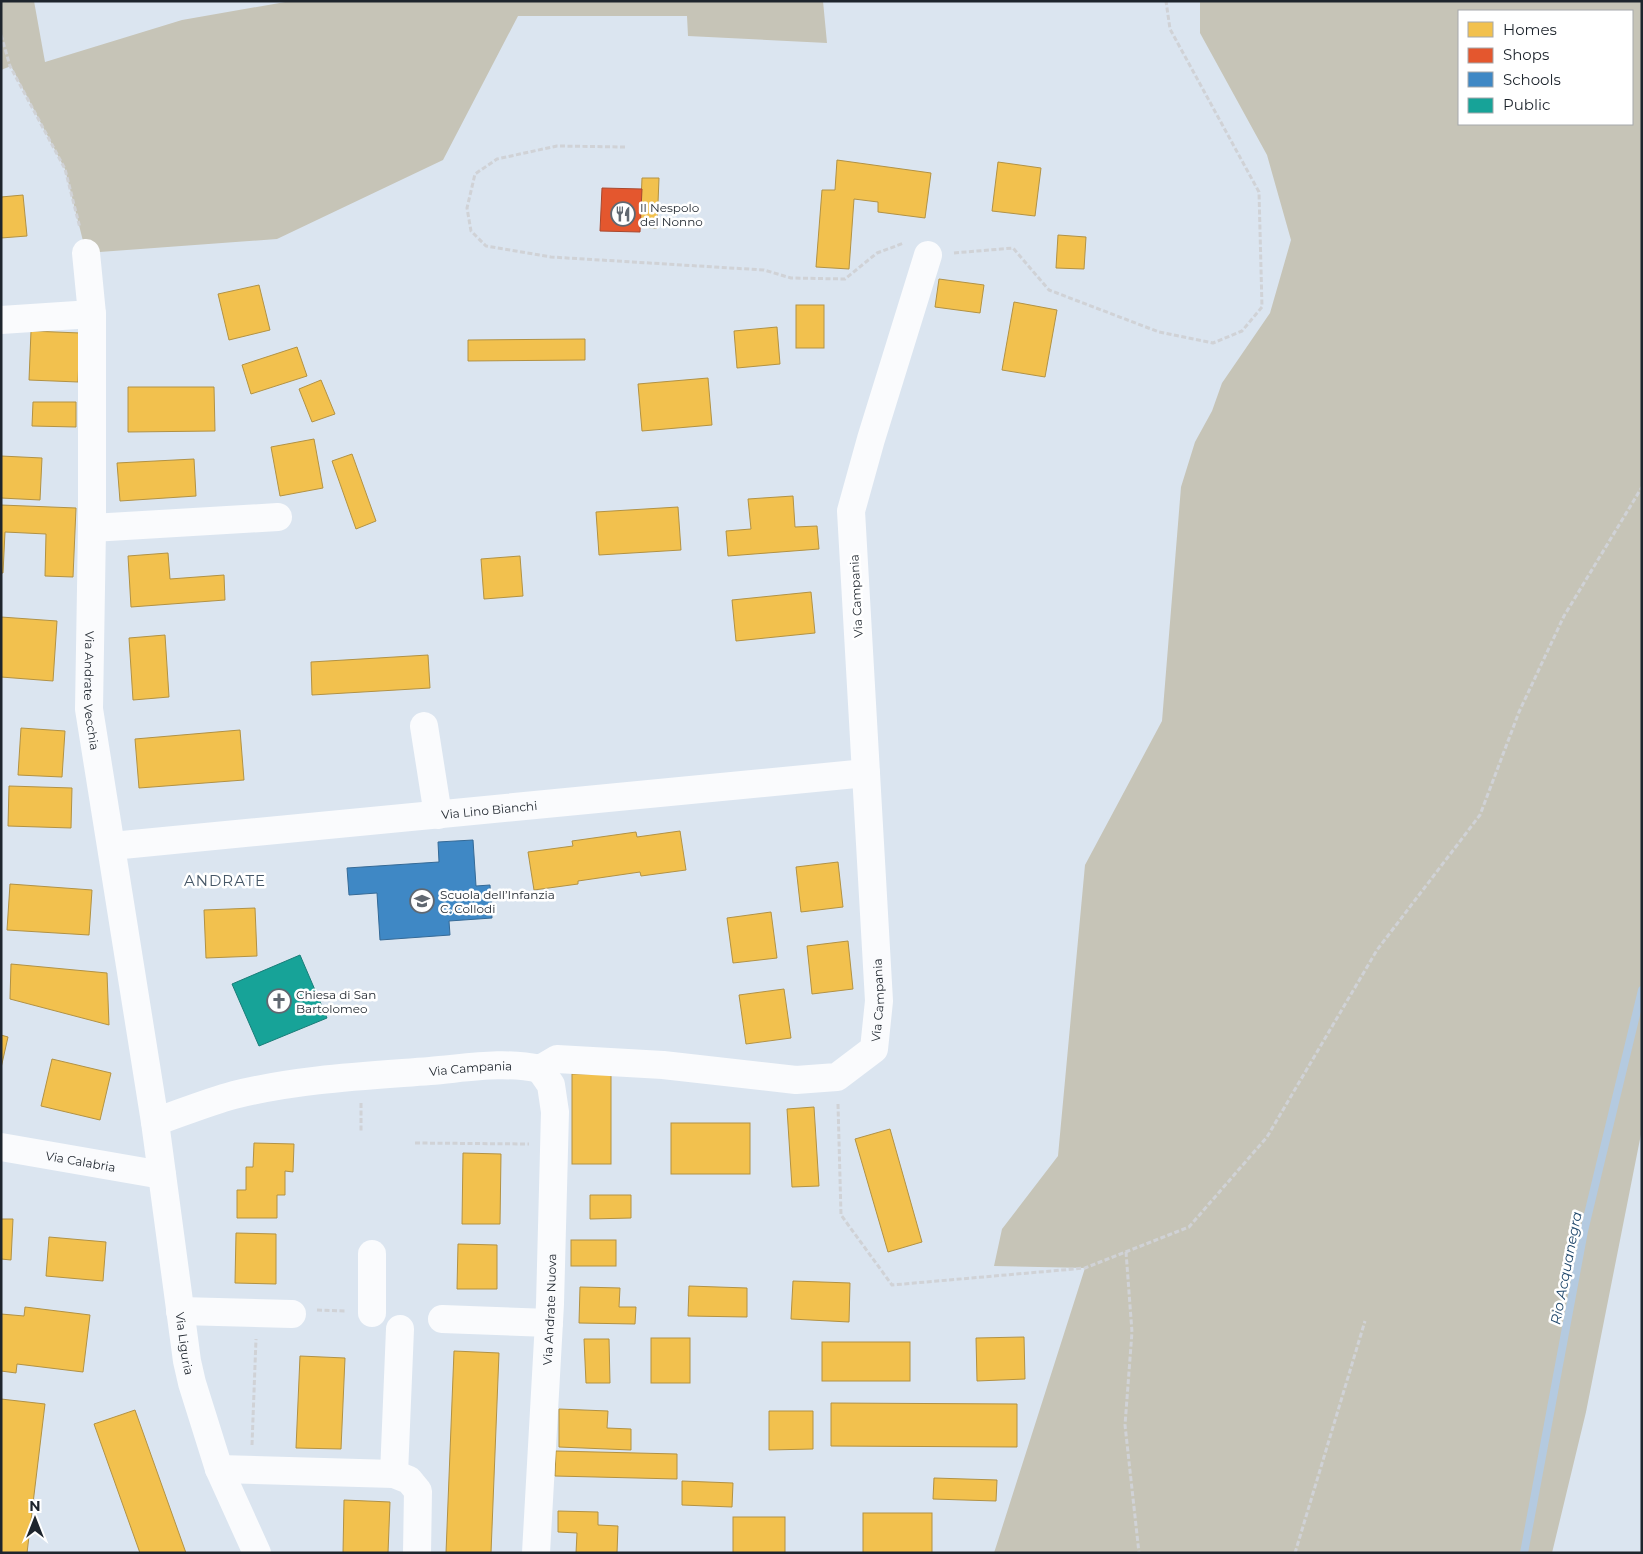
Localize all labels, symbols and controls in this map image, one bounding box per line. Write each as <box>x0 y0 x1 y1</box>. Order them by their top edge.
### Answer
legend <box>1458 10 1633 125</box>
text: Homes <box>1503 20 1557 39</box>
text: Shops <box>1503 45 1549 64</box>
text: Schools <box>1503 70 1561 89</box>
text: Public <box>1503 95 1551 114</box>
place label: Il Nespolo del Nonno <box>640 200 703 229</box>
restaurant icon: Il Nespolo del Nonno <box>610 201 636 227</box>
street label: Via Campania <box>846 554 866 638</box>
street label: Via Andrate Vecchia <box>81 631 103 751</box>
street label: Via Lino Bianchi <box>441 797 538 822</box>
district label: ANDRATE <box>184 871 266 890</box>
place label: Scuola dell’Infanzia C. Collodi <box>440 887 555 916</box>
school or university icon: Scuola dell’Infanzia C. Collodi <box>409 888 435 914</box>
street label: Via Campania <box>867 958 887 1043</box>
place label: Chiesa di San Bartolomeo <box>296 987 376 1016</box>
church icon: Chiesa di San Bartolomeo <box>266 988 292 1014</box>
street label: Via Campania <box>428 1058 513 1079</box>
street label: Via Calabria <box>45 1147 117 1174</box>
water label: Rio Acquanegra <box>1546 1210 1586 1326</box>
street label: Via Andrate Nuova <box>539 1253 559 1366</box>
street label: Via Liguria <box>173 1311 197 1376</box>
north arrow <box>10 1494 60 1544</box>
text: N <box>29 1497 41 1515</box>

